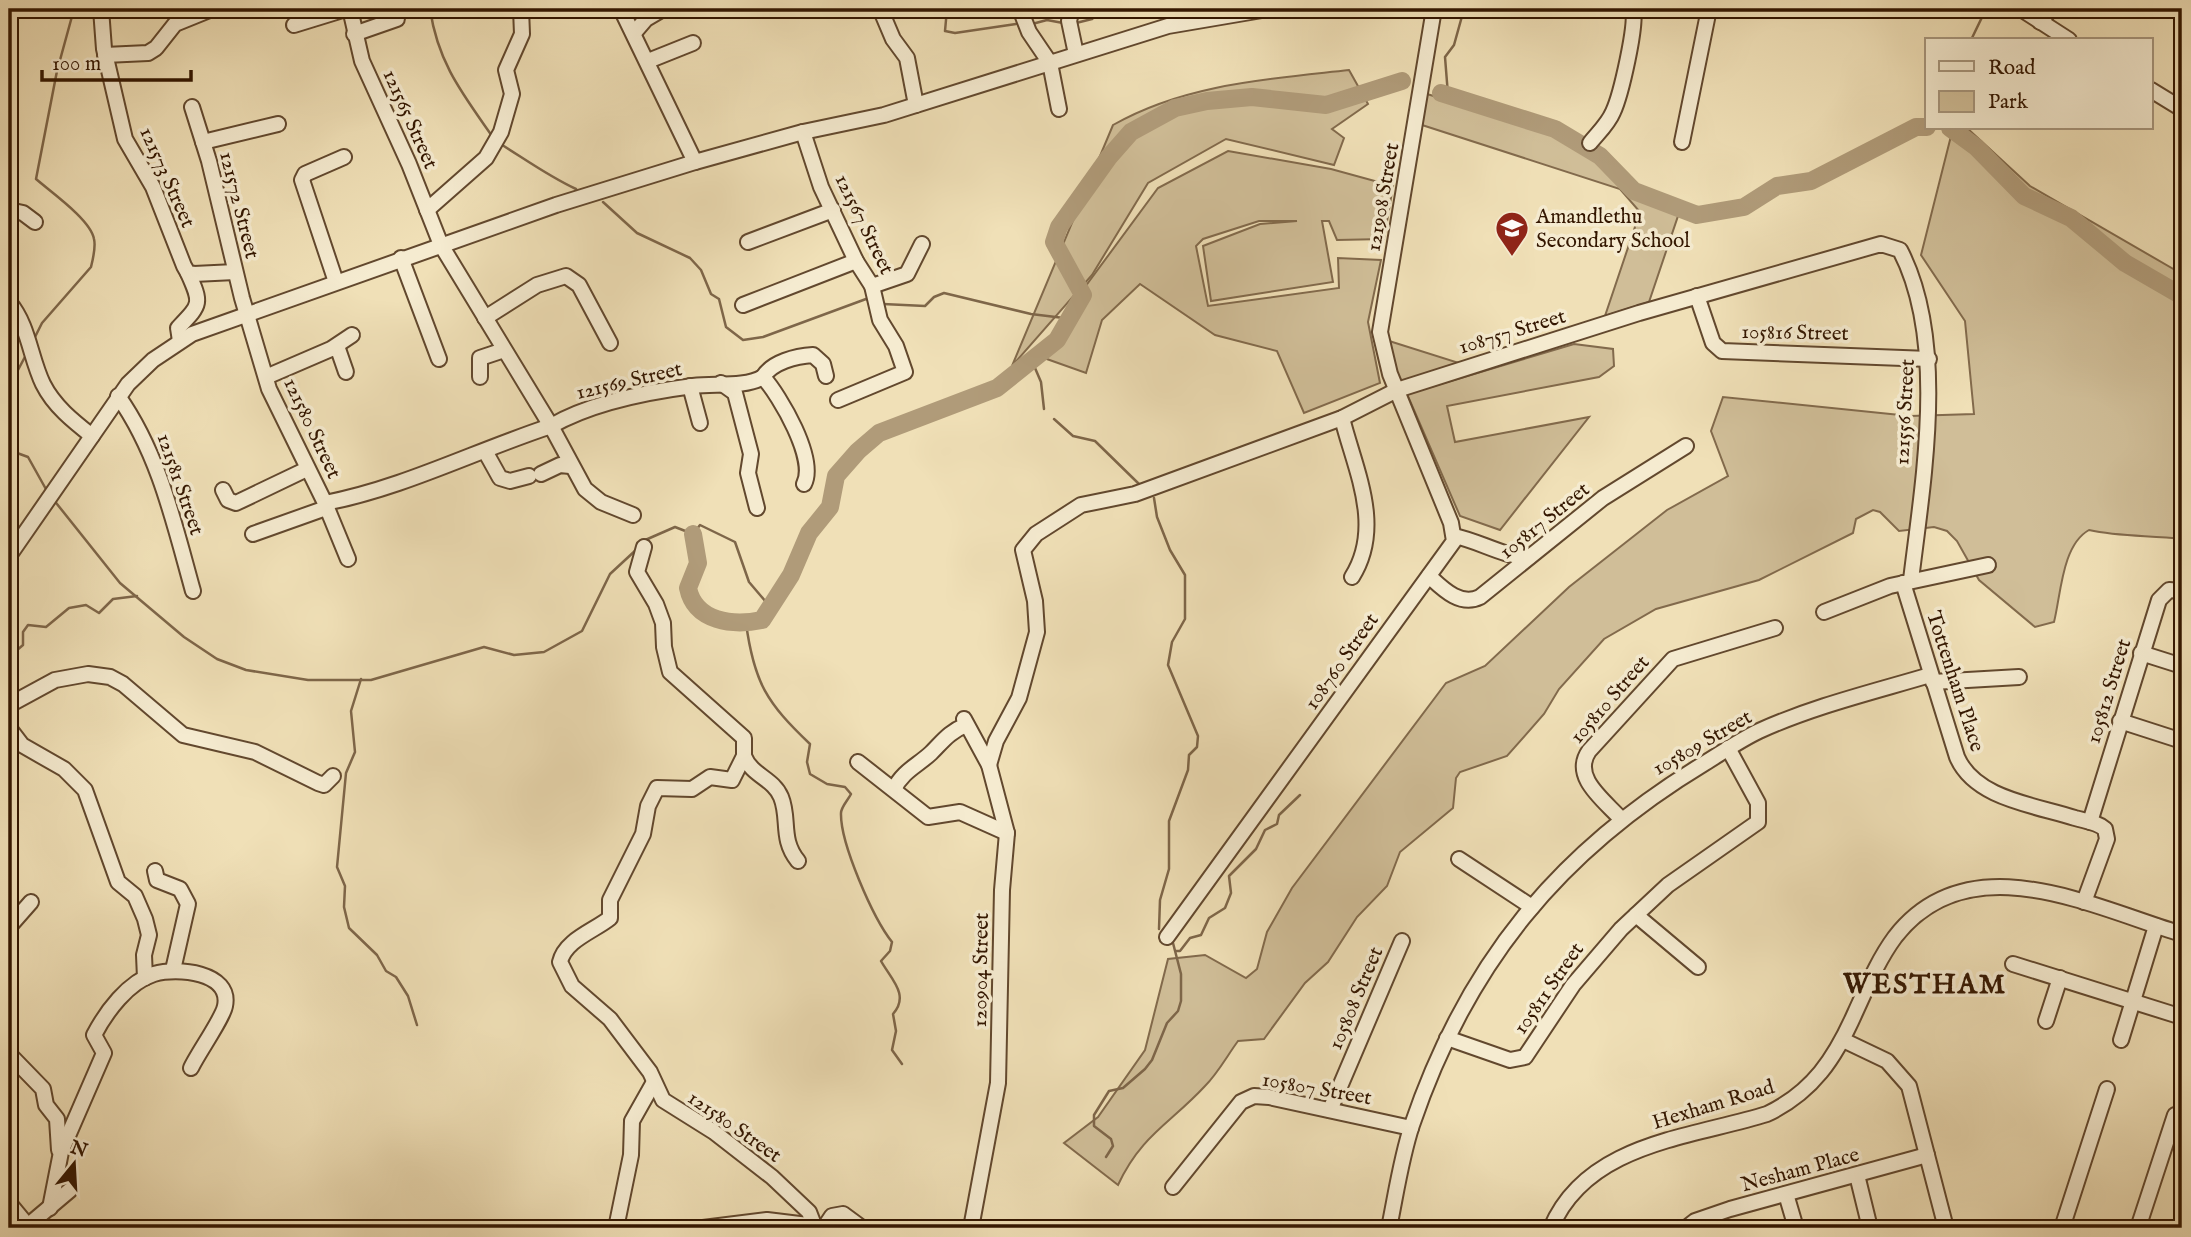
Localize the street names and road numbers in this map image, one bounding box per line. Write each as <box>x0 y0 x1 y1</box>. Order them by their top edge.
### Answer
street label: 121565 Street <box>376 66 444 174</box>
street label: 121573 Street <box>132 123 201 232</box>
street label: 121908 Street <box>1361 141 1406 254</box>
street label: 121572 Street <box>212 149 265 262</box>
street label: 121567 Street <box>828 170 900 279</box>
street label: 108757 Street <box>1456 303 1569 361</box>
street label: 105816 Street <box>1741 319 1849 348</box>
street label: 121569 Street <box>574 356 685 407</box>
street label: 121556 Street <box>1889 358 1922 466</box>
street label: 121580 Street <box>276 374 347 483</box>
street label: 121581 Street <box>150 430 210 539</box>
street label: 105817 Street <box>1494 477 1596 566</box>
street label: 108760 Street <box>1299 608 1385 715</box>
street label: Tottenham Place <box>1919 608 1990 756</box>
street label: 105812 Street <box>2081 636 2138 747</box>
street label: 105810 Street <box>1564 650 1656 750</box>
street label: 105809 Street <box>1648 704 1757 783</box>
street label: 120904 Street <box>967 913 996 1028</box>
street label: 105811 Street <box>1508 938 1591 1040</box>
street label: 105808 Street <box>1323 943 1390 1054</box>
street label: 105807 Street <box>1260 1067 1374 1112</box>
street label: Hexham Road <box>1649 1074 1778 1137</box>
street label: 121580 Street <box>682 1085 786 1169</box>
street label: Nesham Place <box>1738 1142 1863 1199</box>

